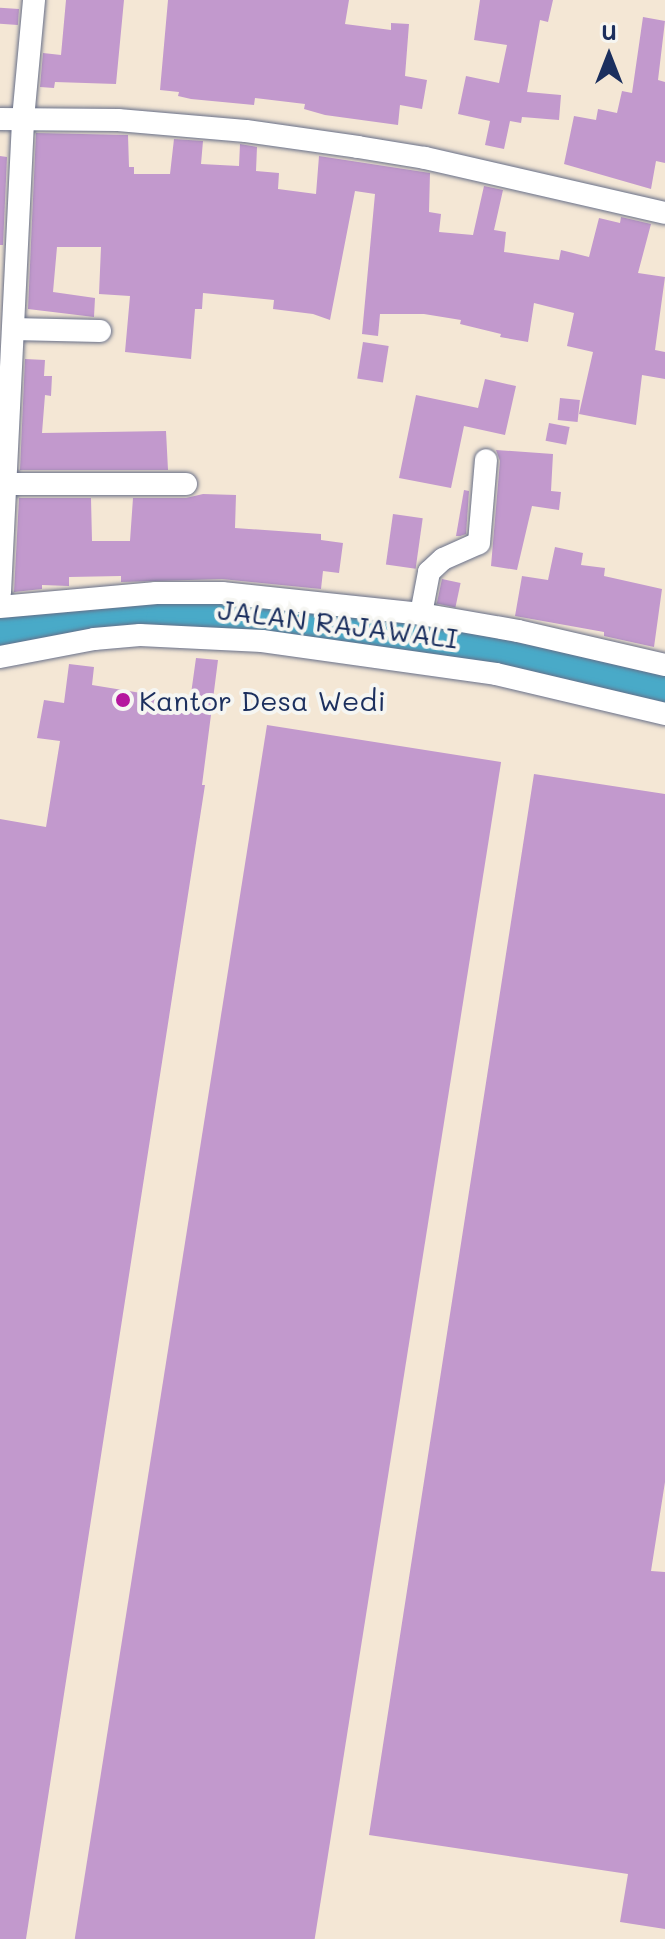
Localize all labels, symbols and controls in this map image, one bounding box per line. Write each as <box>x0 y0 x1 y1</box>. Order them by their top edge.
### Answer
north arrow <box>569 16 649 96</box>
text: U <box>601 17 617 46</box>
street label: JALAN RAJAWALI <box>216 592 460 654</box>
place label: Kantor Desa Wedi <box>139 683 386 717</box>
marker: Kantor Desa Wedi <box>114 691 132 709</box>

